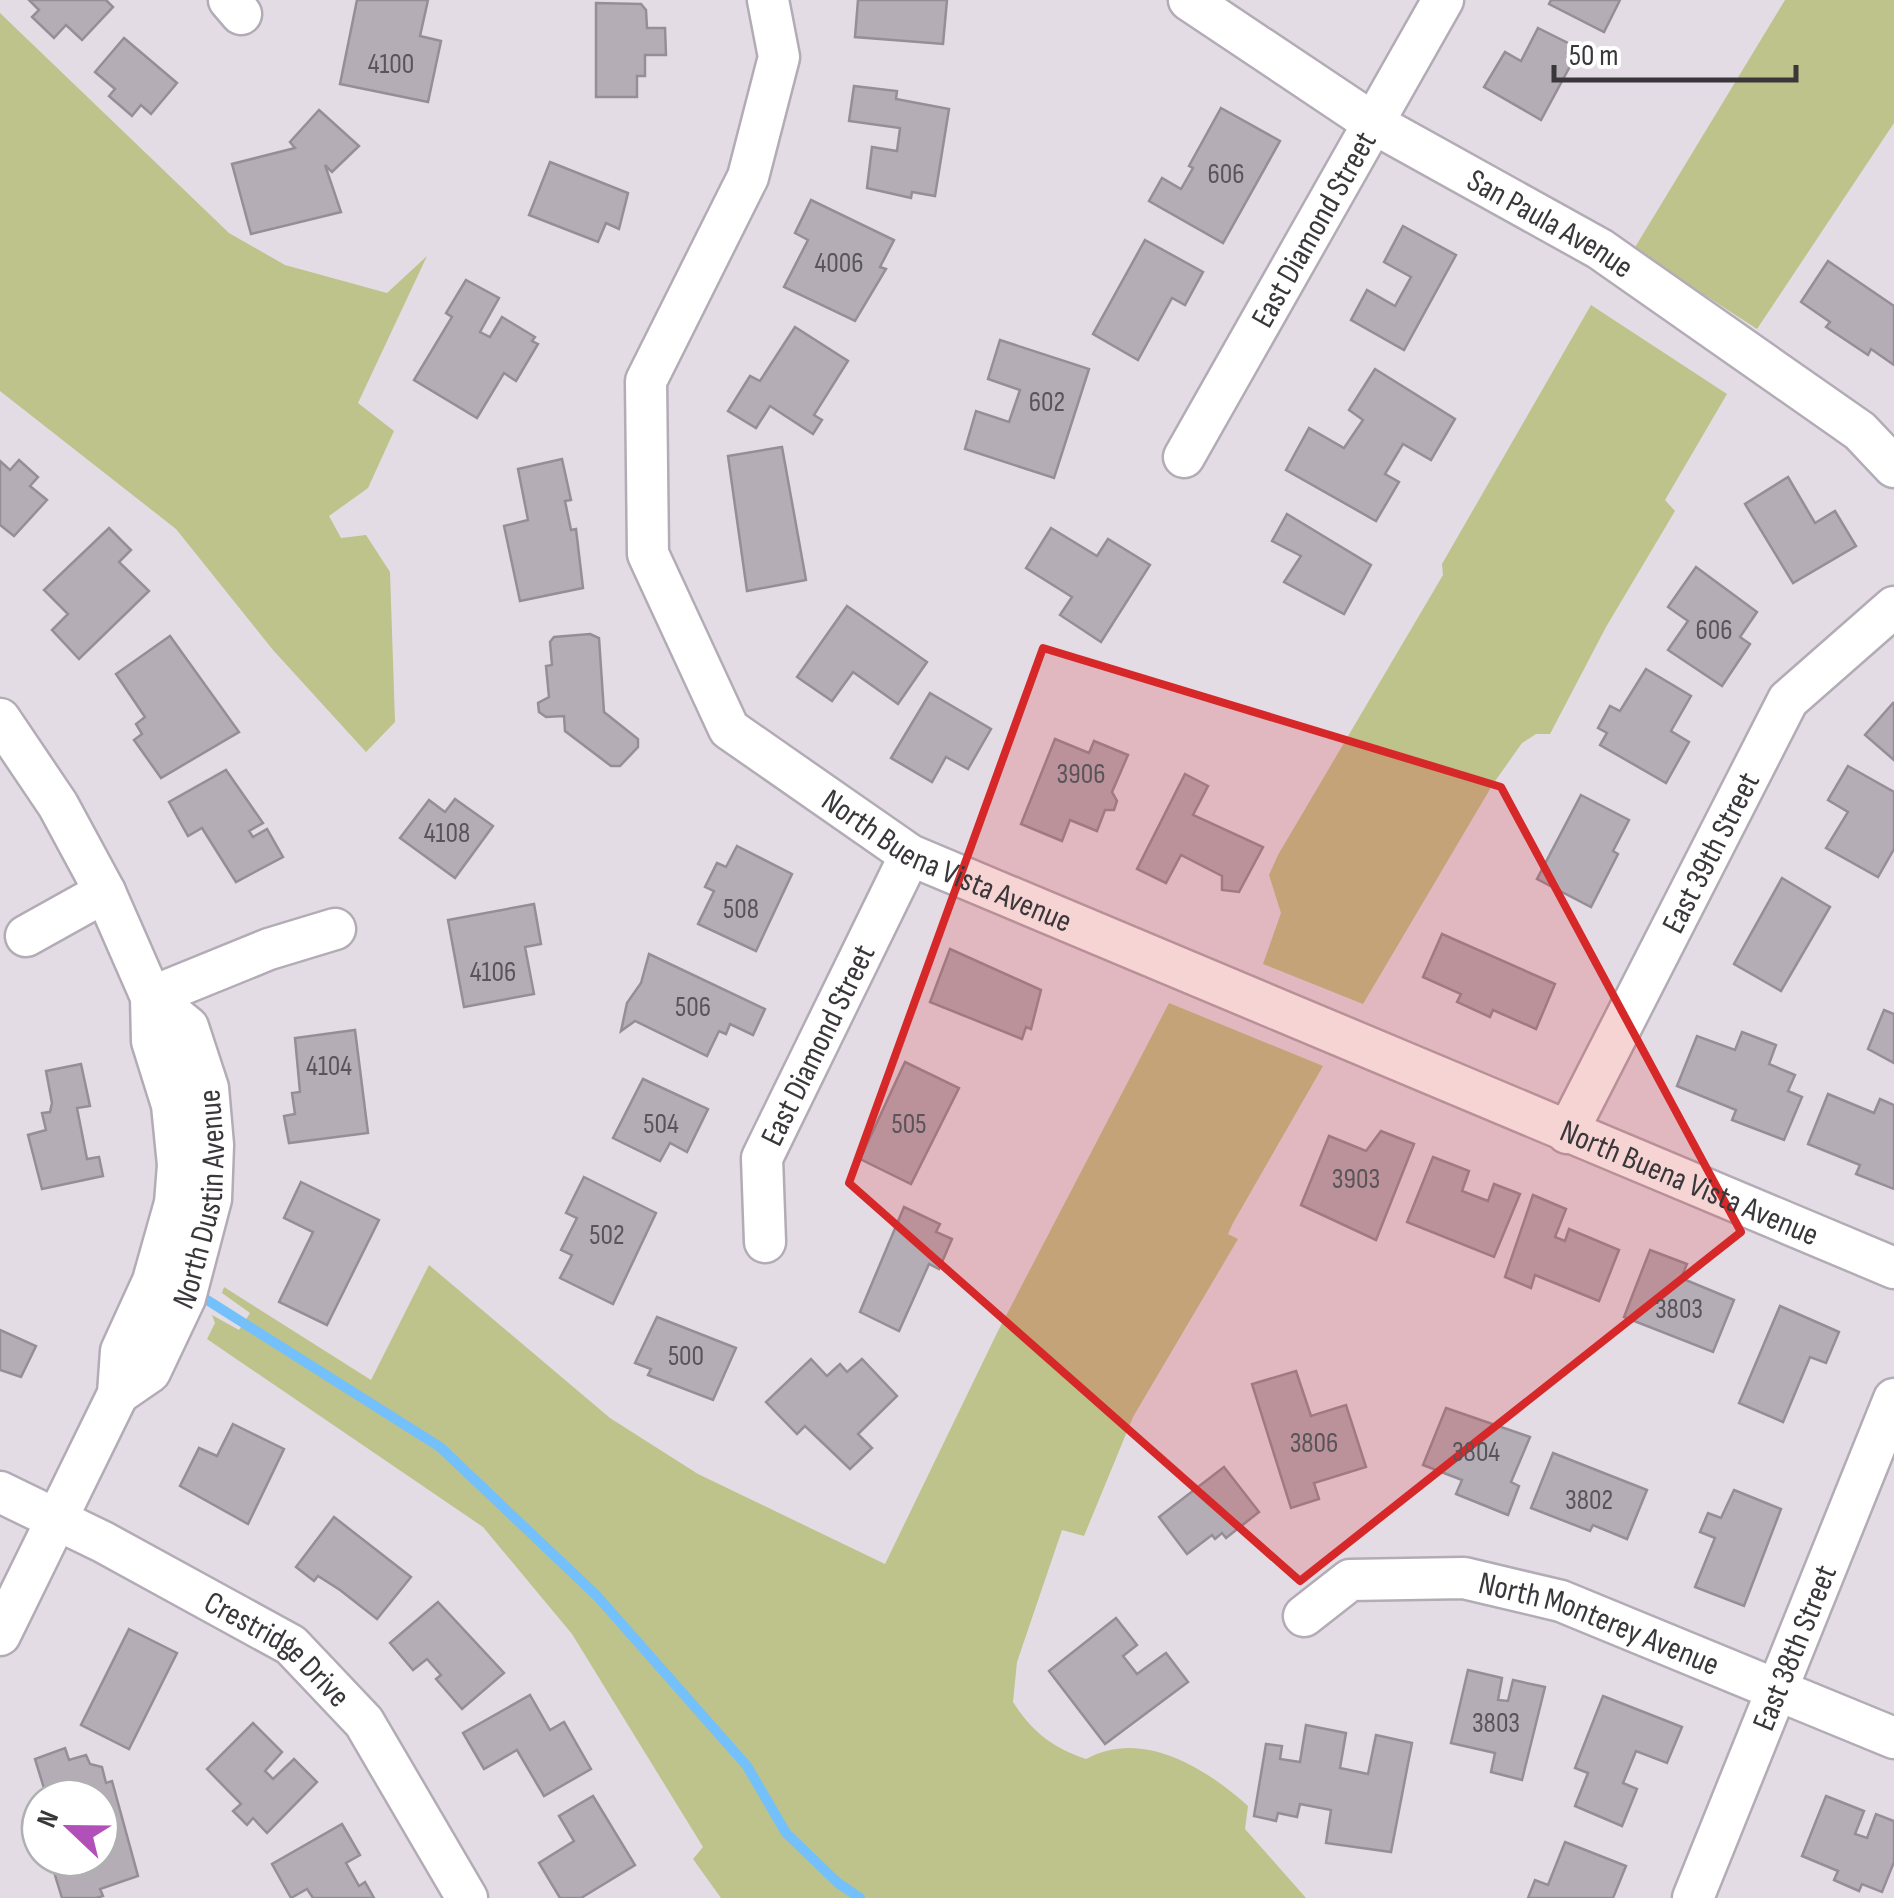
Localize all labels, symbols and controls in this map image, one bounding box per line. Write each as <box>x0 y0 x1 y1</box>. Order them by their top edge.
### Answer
scale bar <box>1554 20 1796 82</box>
text: 50 m <box>1569 38 1618 74</box>
house number: 4100 <box>368 48 414 81</box>
street label: East Diamond Street <box>1244 125 1385 335</box>
house number: 606 <box>1207 158 1245 191</box>
street label: San Paula Avenue <box>1460 161 1640 287</box>
house number: 4006 <box>815 247 863 280</box>
house number: 602 <box>1029 386 1065 419</box>
house number: 606 <box>1695 614 1733 647</box>
house number: 3906 <box>1057 758 1105 791</box>
street label: East 39th Street <box>1654 766 1769 940</box>
street label: North Buena Vista Avenue <box>814 782 1077 942</box>
house number: 4108 <box>424 817 470 850</box>
house number: 508 <box>723 893 759 926</box>
street label: East Diamond Street <box>753 939 884 1152</box>
house number: 4106 <box>470 956 516 989</box>
house number: 506 <box>675 991 711 1024</box>
house number: 4104 <box>306 1050 352 1083</box>
street label: North Dustin Avenue <box>165 1088 234 1315</box>
house number: 504 <box>643 1108 679 1141</box>
house number: 505 <box>892 1108 926 1141</box>
street label: North Buena Vista Avenue <box>1554 1112 1824 1255</box>
house number: 3903 <box>1332 1163 1380 1196</box>
house number: 502 <box>589 1219 625 1252</box>
house number: 3803 <box>1655 1293 1703 1326</box>
house number: 500 <box>668 1340 704 1373</box>
house number: 3806 <box>1290 1427 1338 1460</box>
house number: 3804 <box>1452 1436 1500 1469</box>
house number: 3802 <box>1565 1484 1613 1517</box>
street label: East 38th Street <box>1744 1560 1846 1737</box>
street label: North Monterey Avenue <box>1475 1564 1725 1685</box>
street label: Crestridge Drive <box>197 1583 358 1716</box>
house number: 3803 <box>1472 1707 1520 1740</box>
north arrow <box>20 1778 120 1878</box>
text: N <box>30 1806 66 1832</box>

